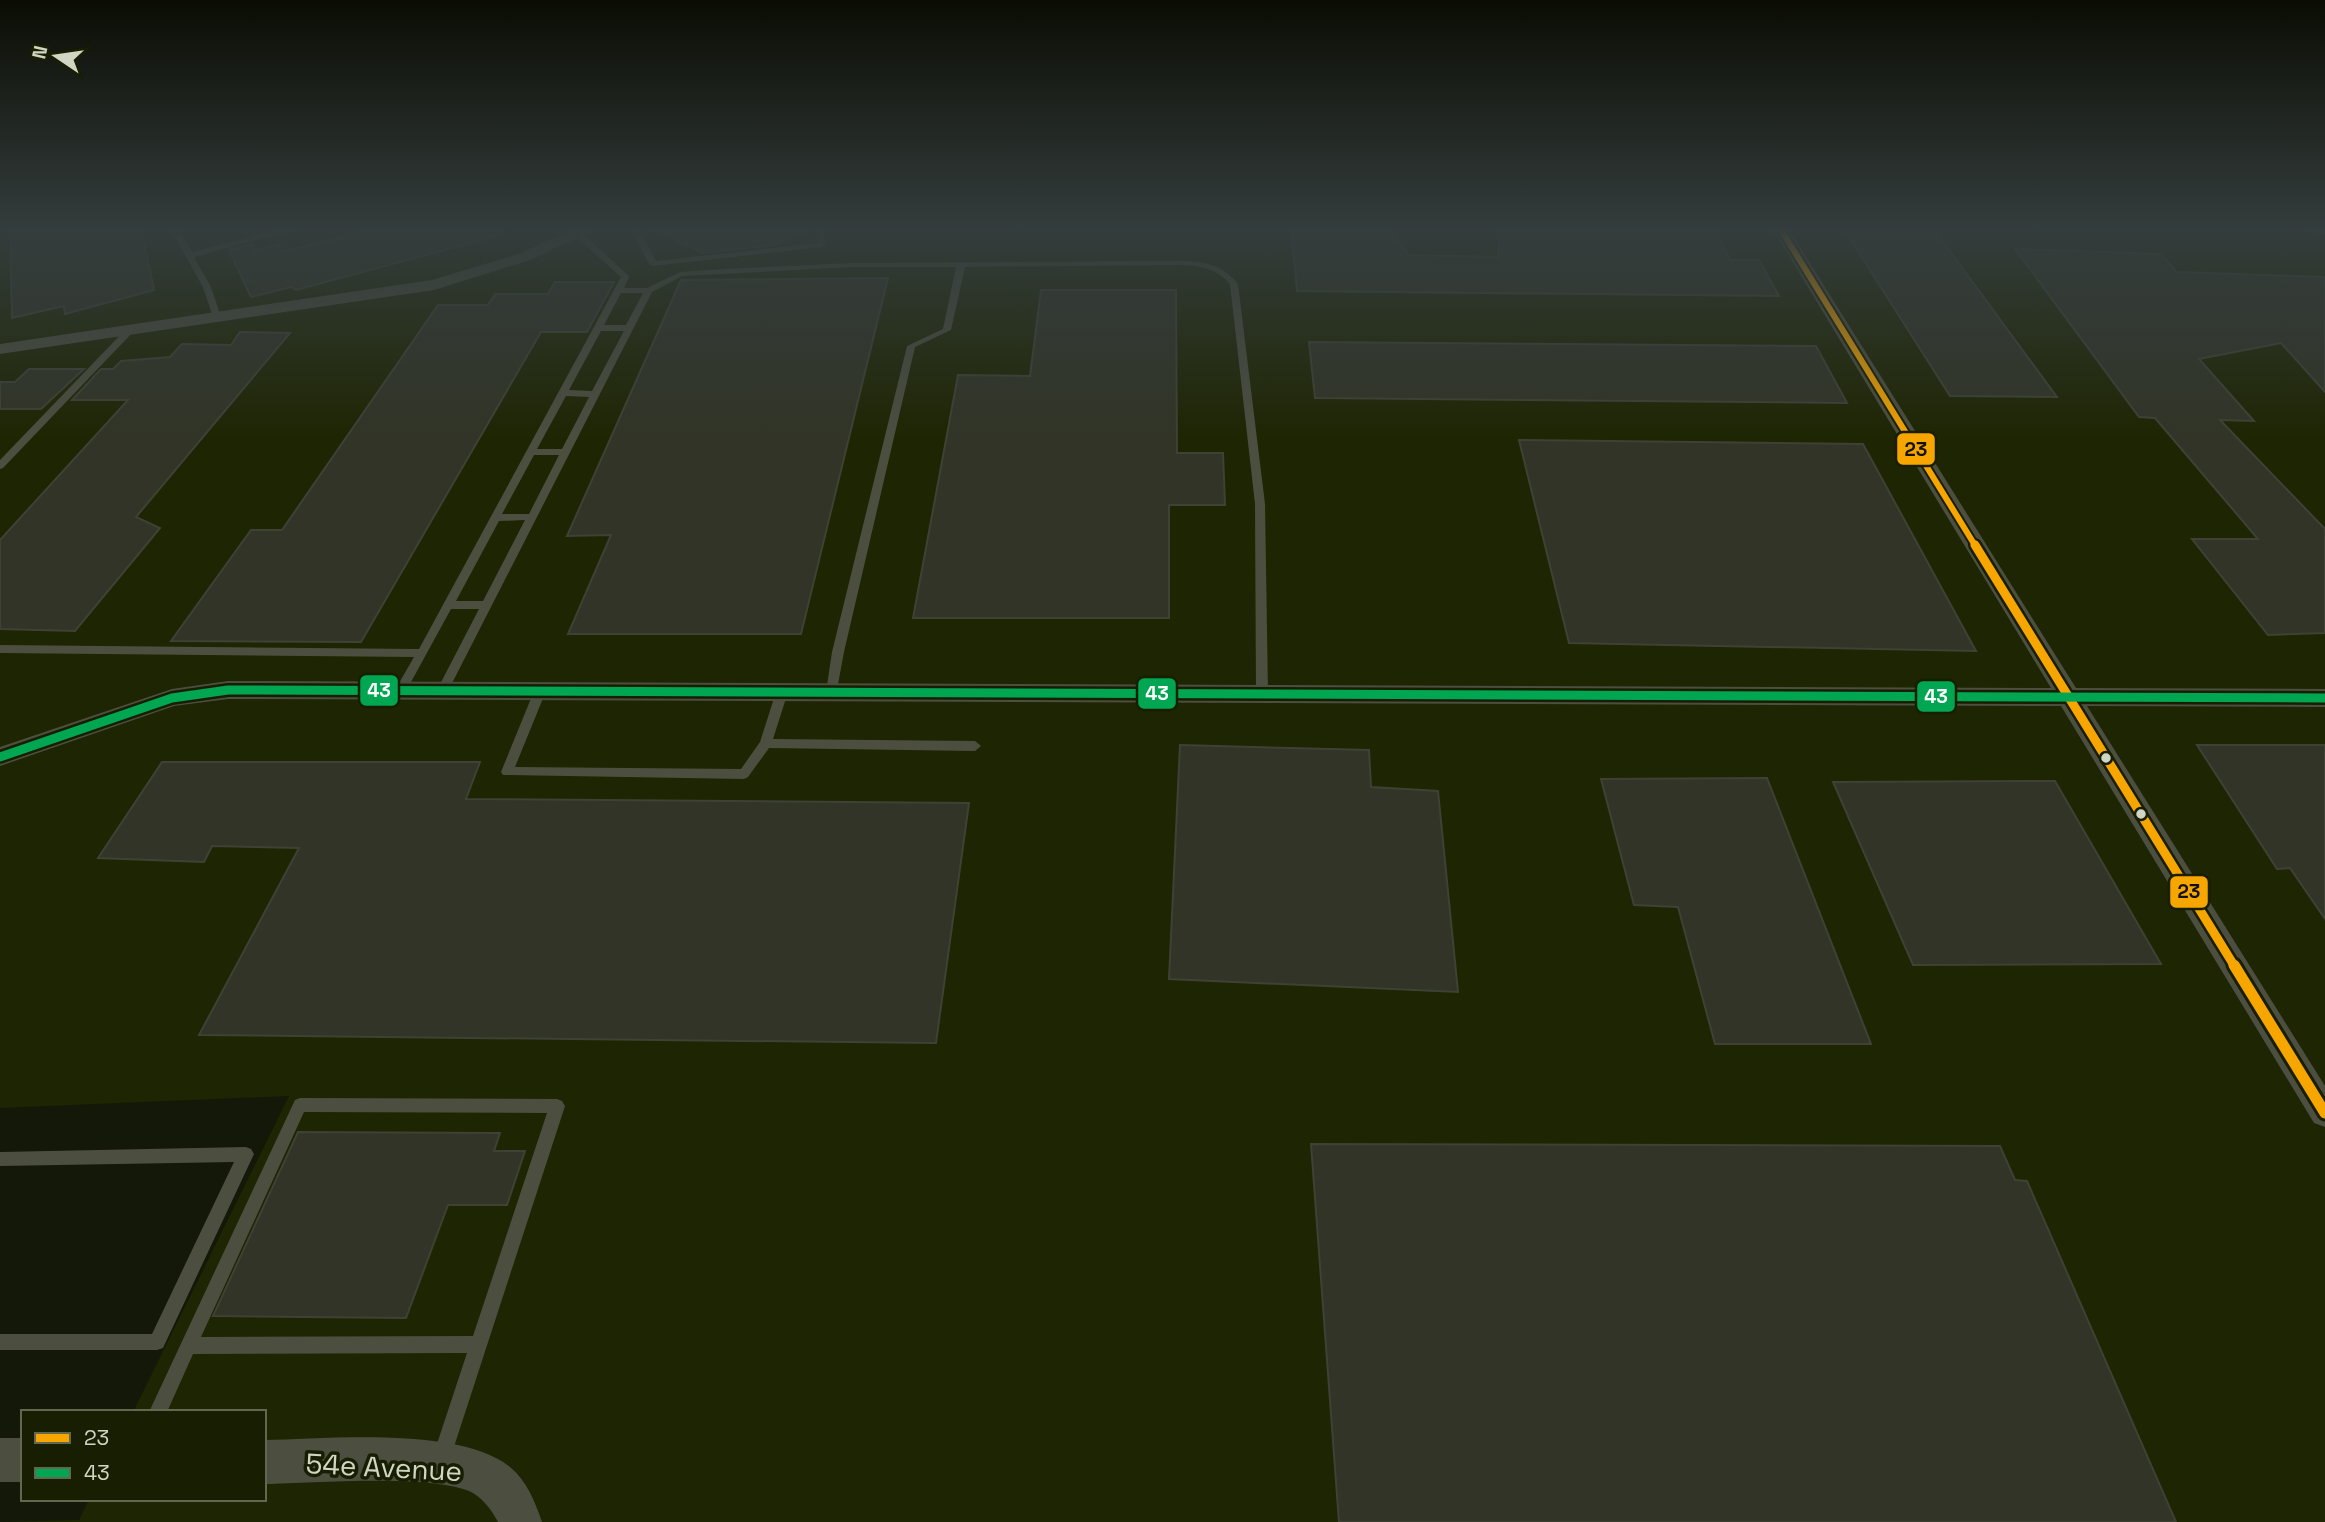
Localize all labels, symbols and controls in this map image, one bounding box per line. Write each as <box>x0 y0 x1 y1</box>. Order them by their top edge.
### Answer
north arrow <box>21 21 91 91</box>
text: N <box>26 43 54 61</box>
line badge: 23 <box>1896 432 1936 466</box>
text: 23 <box>1905 437 1927 462</box>
line badge: 43 <box>359 674 399 707</box>
line badge: 43 <box>1137 677 1177 710</box>
text: 43 <box>367 678 391 703</box>
line badge: 43 <box>1916 680 1956 713</box>
text: 43 <box>1145 681 1169 706</box>
text: 43 <box>1924 684 1948 709</box>
unlabelled marker <box>2099 751 2113 765</box>
unlabelled marker <box>2134 807 2148 821</box>
line badge: 23 <box>2169 875 2209 909</box>
text: 23 <box>2178 879 2200 904</box>
legend <box>21 1410 266 1501</box>
text: 23 <box>84 1424 109 1451</box>
street label: 54e Avenue <box>305 1445 463 1489</box>
text: 43 <box>84 1459 110 1486</box>

